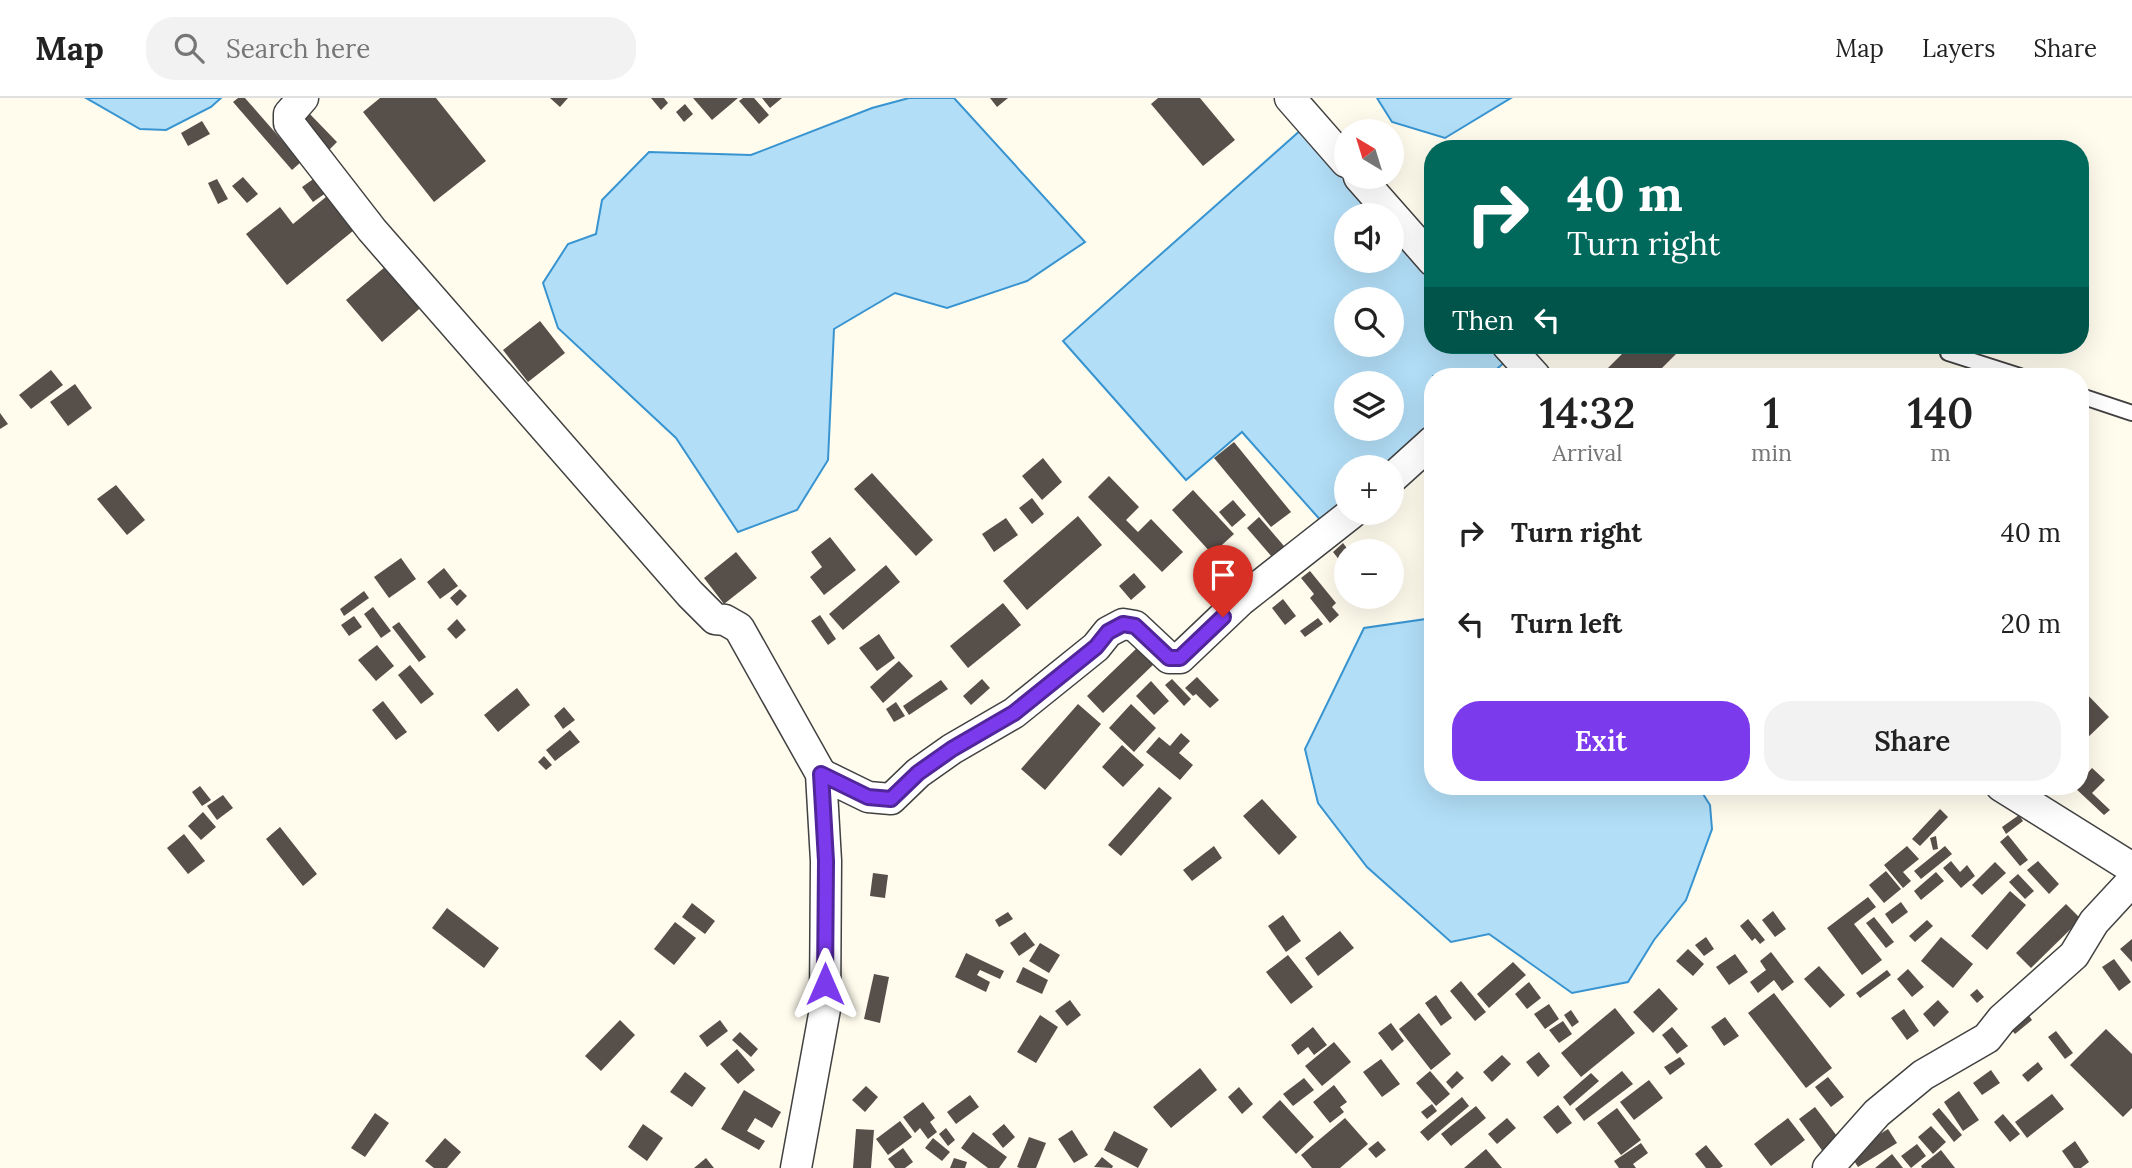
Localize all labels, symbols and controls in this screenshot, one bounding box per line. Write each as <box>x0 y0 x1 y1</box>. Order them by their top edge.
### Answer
search box <box>146 17 636 80</box>
text: Map <box>35 27 104 69</box>
icon: search <box>170 29 208 67</box>
text: Search here <box>226 32 370 65</box>
text: Map <box>1835 33 1884 64</box>
text: Layers <box>1922 33 1995 64</box>
text: Share <box>2033 33 2097 64</box>
north arrow <box>1334 119 1404 189</box>
map controls <box>1334 119 1404 609</box>
text: 40 m <box>1567 162 1683 224</box>
icon: right <box>1452 168 1543 259</box>
button: sound <box>1334 203 1404 273</box>
text: Turn right <box>1567 223 1720 264</box>
button: search <box>1334 287 1404 357</box>
icon: left <box>1528 301 1566 339</box>
text: Then <box>1452 304 1514 337</box>
button: layers <box>1334 371 1404 441</box>
text: 14:32 <box>1540 386 1635 440</box>
text: 1 <box>1763 386 1780 440</box>
text: 140 <box>1908 386 1973 440</box>
text: Arrival <box>1552 438 1623 467</box>
text: min <box>1751 438 1792 467</box>
text: m <box>1930 438 1951 467</box>
button: + <box>1334 455 1404 525</box>
icon: right <box>1452 514 1490 552</box>
text: Turn right <box>1511 516 1642 549</box>
text: 40 m <box>2001 516 2061 549</box>
button: − <box>1334 539 1404 609</box>
pin <box>1193 545 1253 617</box>
icon: arrive <box>1204 556 1242 594</box>
icon: left <box>1452 605 1490 643</box>
text: Turn left <box>1511 607 1622 640</box>
text: 20 m <box>2001 607 2061 640</box>
button: Exit <box>1452 701 1750 781</box>
button: Share <box>1764 701 2061 781</box>
position arrow <box>788 947 862 1021</box>

